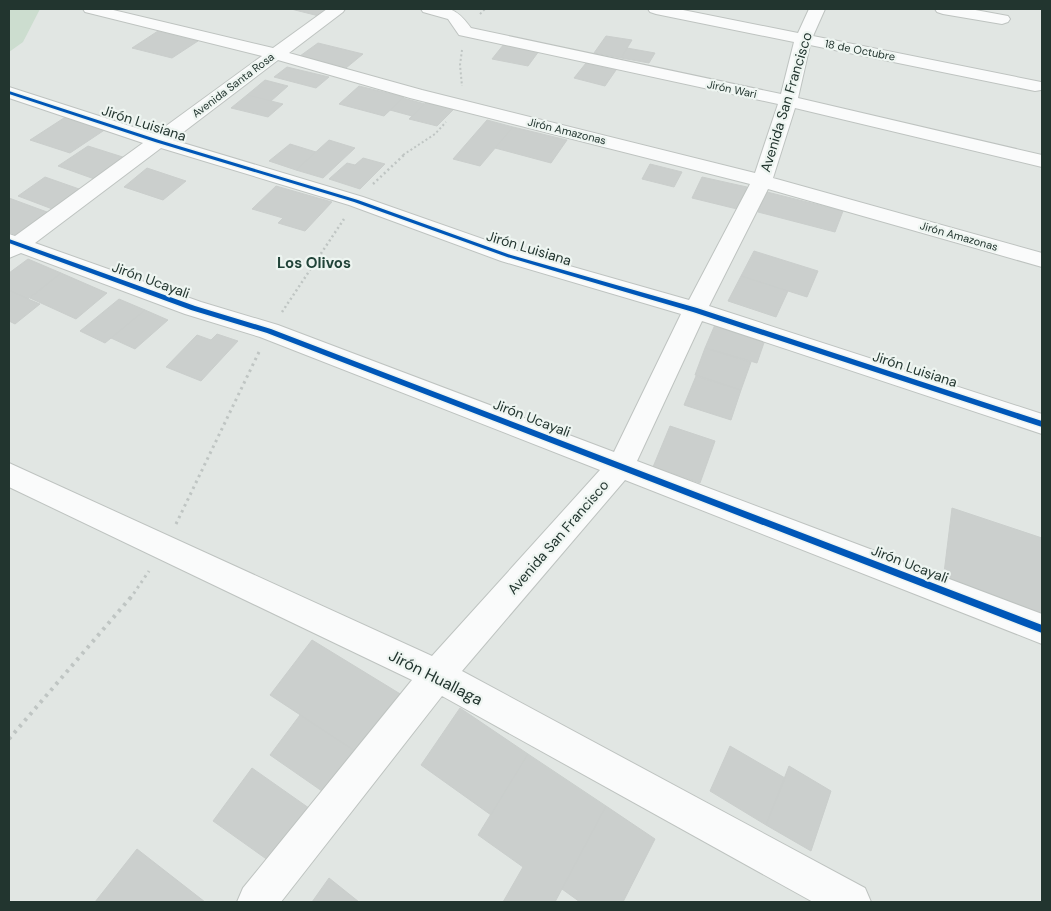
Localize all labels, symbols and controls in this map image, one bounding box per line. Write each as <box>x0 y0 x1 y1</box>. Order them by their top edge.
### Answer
street label: Avenida San Francisco <box>756 30 816 174</box>
street label: 18 de Octubre <box>824 36 896 64</box>
street label: Avenida Santa Rosa <box>189 49 277 121</box>
street label: Jirón Wari <box>706 77 758 101</box>
street label: Jirón Luisiana <box>99 101 189 145</box>
street label: Jirón Amazonas <box>526 115 608 147</box>
street label: Jirón Amazonas <box>918 218 1000 254</box>
street label: Jirón Luisiana <box>484 227 574 269</box>
district label: Los Olivos <box>277 253 351 273</box>
street label: Jirón Ucayali <box>110 258 192 302</box>
street label: Jirón Luisiana <box>870 347 960 391</box>
street label: Jirón Ucayali <box>491 395 573 441</box>
street label: Avenida San Francisco <box>503 476 613 598</box>
street label: Jirón Ucayali <box>869 541 951 587</box>
street label: Jirón Huallaga <box>385 645 486 710</box>

